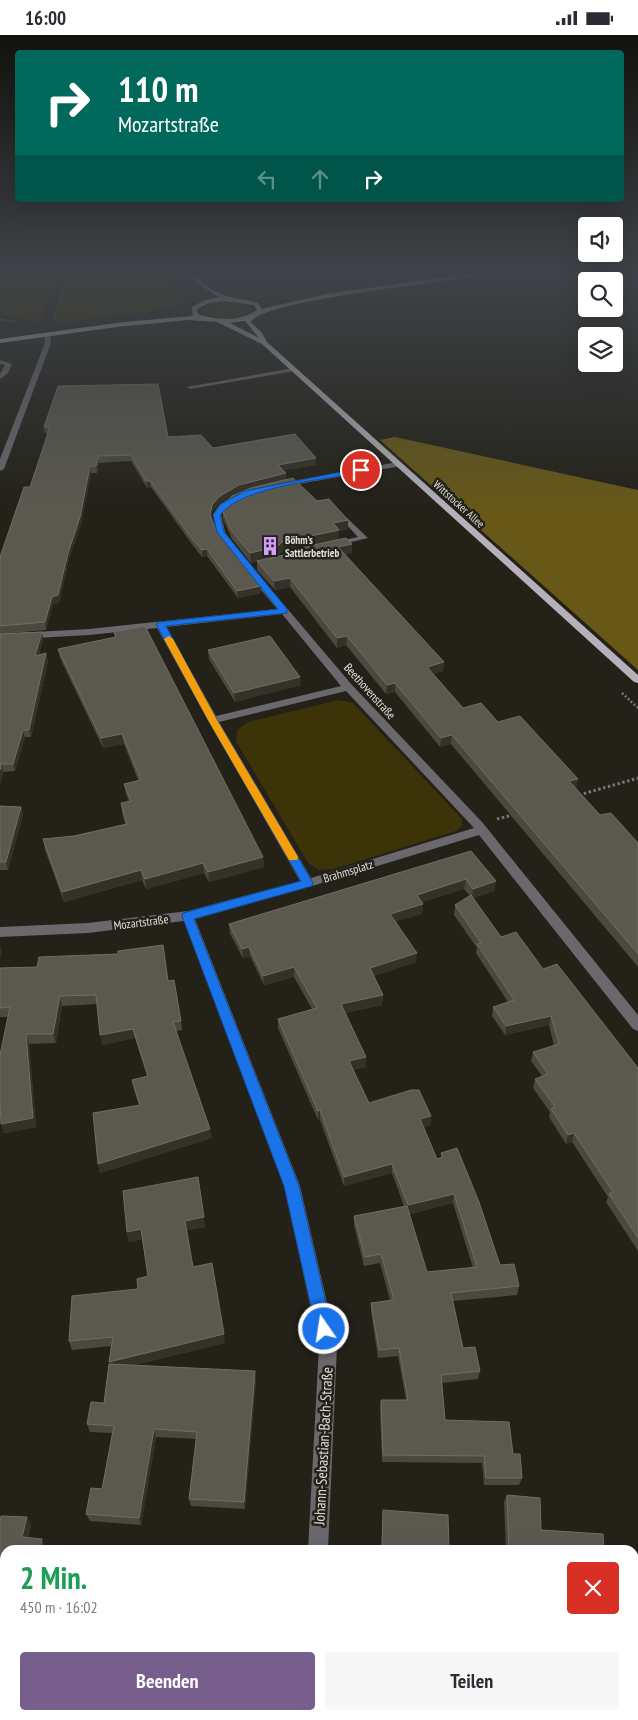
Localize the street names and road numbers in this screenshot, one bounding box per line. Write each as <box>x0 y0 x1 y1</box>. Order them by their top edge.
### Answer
street label: Wittstocker Allee <box>430 477 488 531</box>
street label: Beethovenstraße <box>341 660 399 722</box>
street label: Brahmsplatz <box>321 856 375 886</box>
street label: Mozartstraße <box>113 911 169 933</box>
street label: Johann-Sebastian-Bach-Straße <box>309 1366 337 1527</box>

